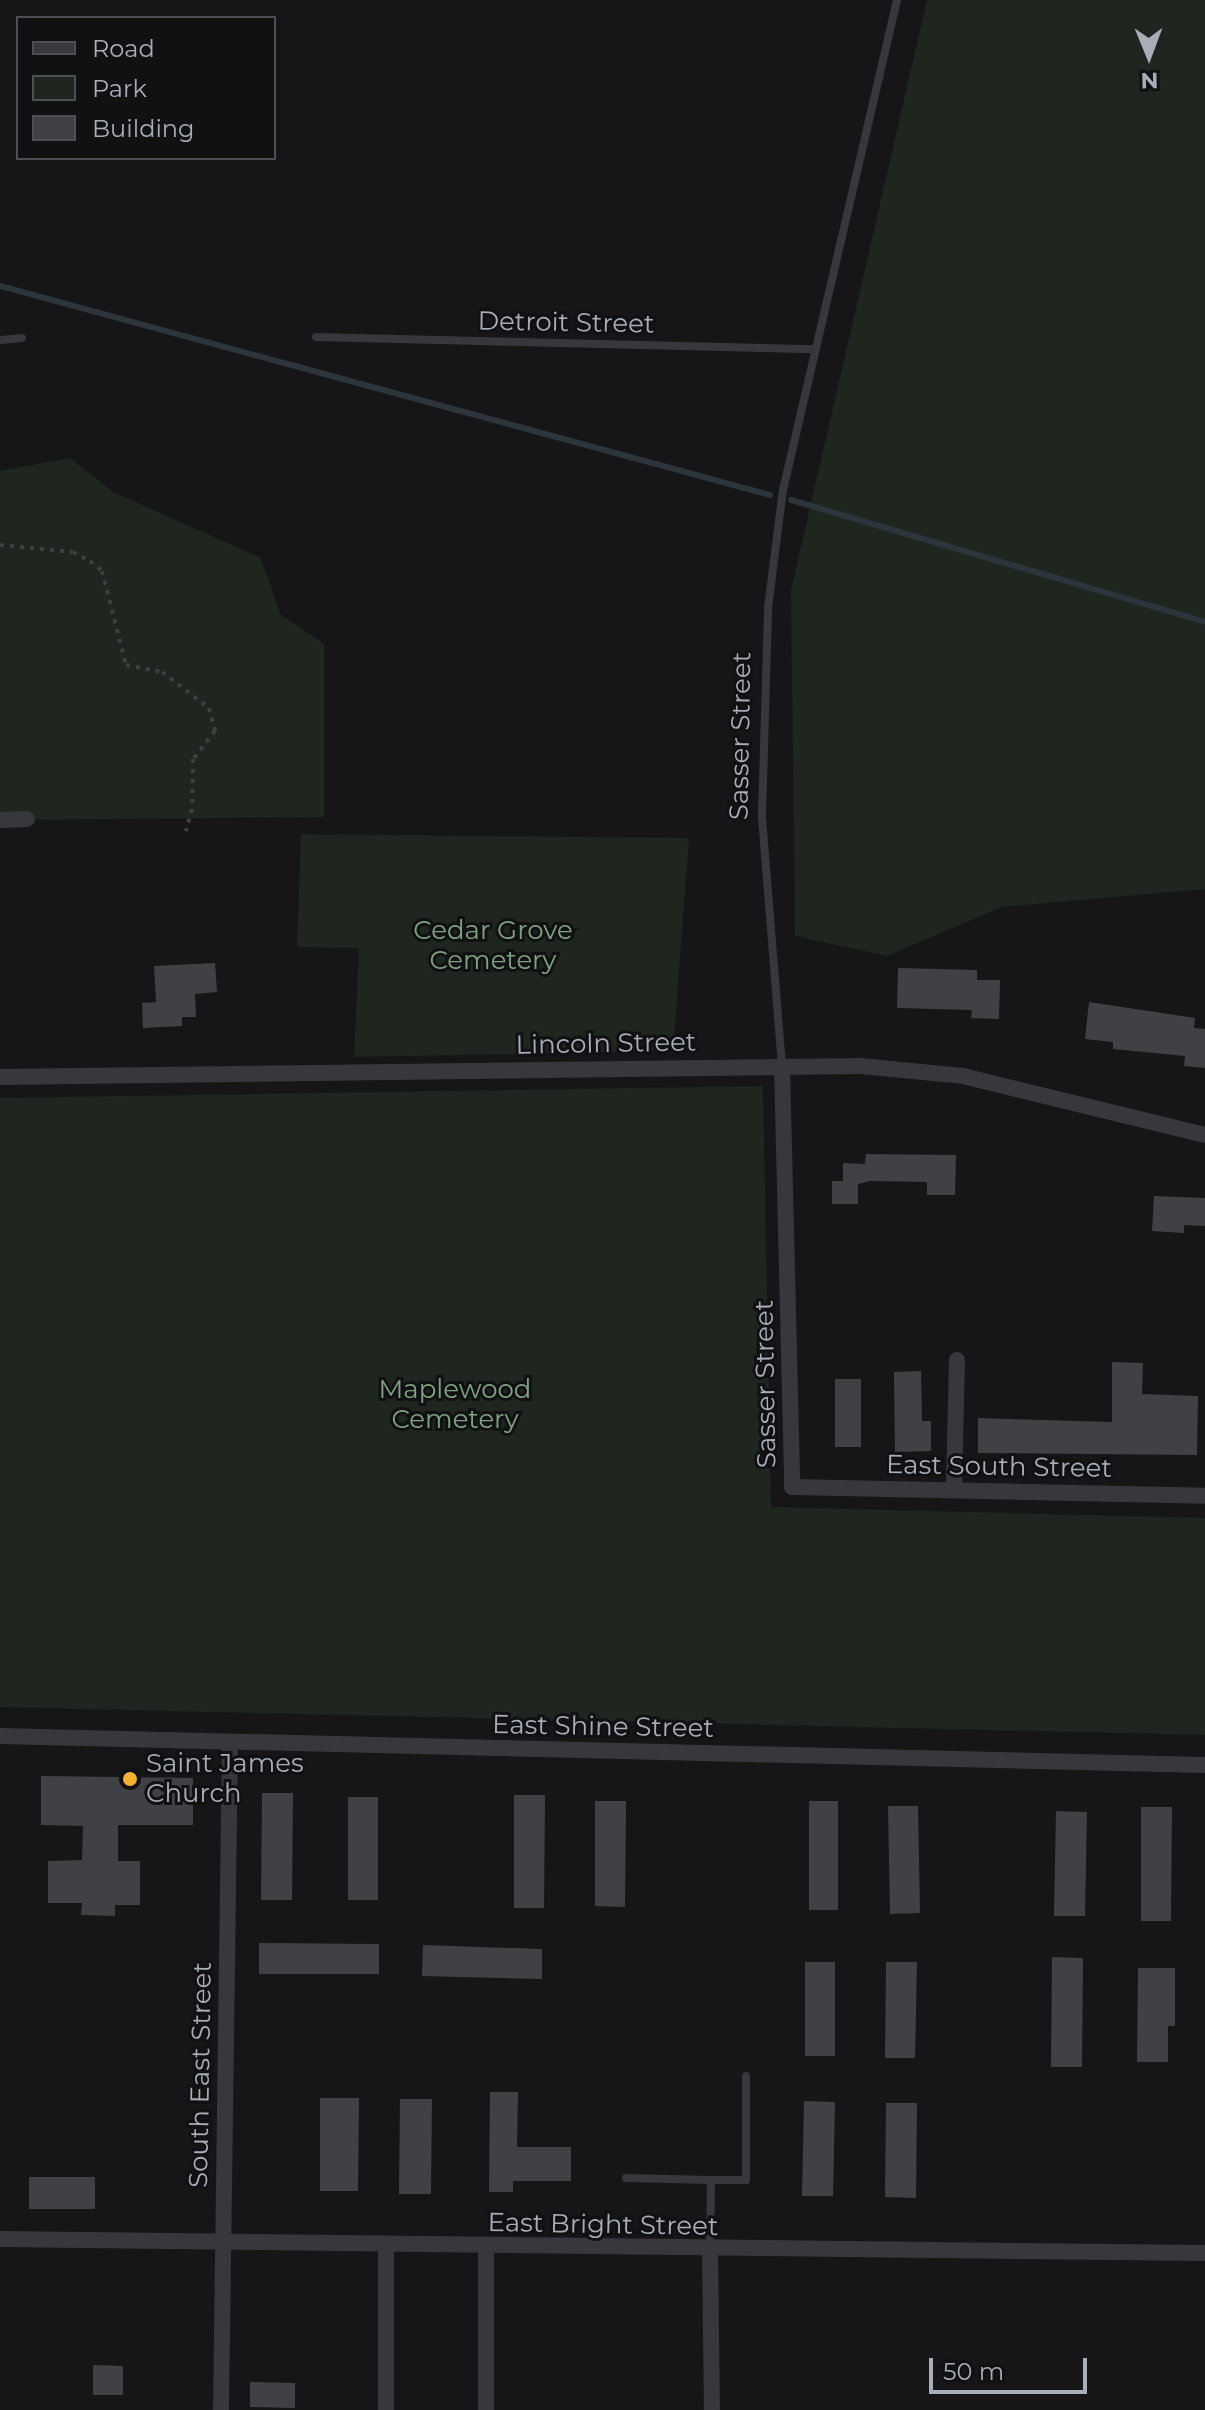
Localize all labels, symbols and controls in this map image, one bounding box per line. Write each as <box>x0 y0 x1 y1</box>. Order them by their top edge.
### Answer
legend <box>16 16 276 160</box>
north arrow <box>1109 16 1189 96</box>
text: Road <box>92 34 155 63</box>
text: N <box>1140 67 1159 94</box>
text: Park <box>92 74 147 103</box>
text: Building <box>92 114 195 143</box>
street label: Detroit Street <box>477 306 655 340</box>
street label: Sasser Street <box>724 652 758 820</box>
park label: Cedar Grove Cemetery <box>413 915 573 976</box>
street label: Lincoln Street <box>515 1027 697 1061</box>
street label: Sasser Street <box>749 1300 783 1468</box>
park label: Maplewood Cemetery <box>379 1374 531 1436</box>
street label: East South Street <box>886 1449 1112 1485</box>
street label: East Shine Street <box>492 1709 714 1745</box>
place label: Saint James Church <box>146 1748 304 1810</box>
marker: Saint James Church <box>121 1770 139 1788</box>
street label: South East Street <box>183 1962 219 2188</box>
street label: East Bright Street <box>487 2207 719 2243</box>
scale bar <box>933 2342 1091 2392</box>
text: 50 m <box>943 2357 1004 2386</box>

